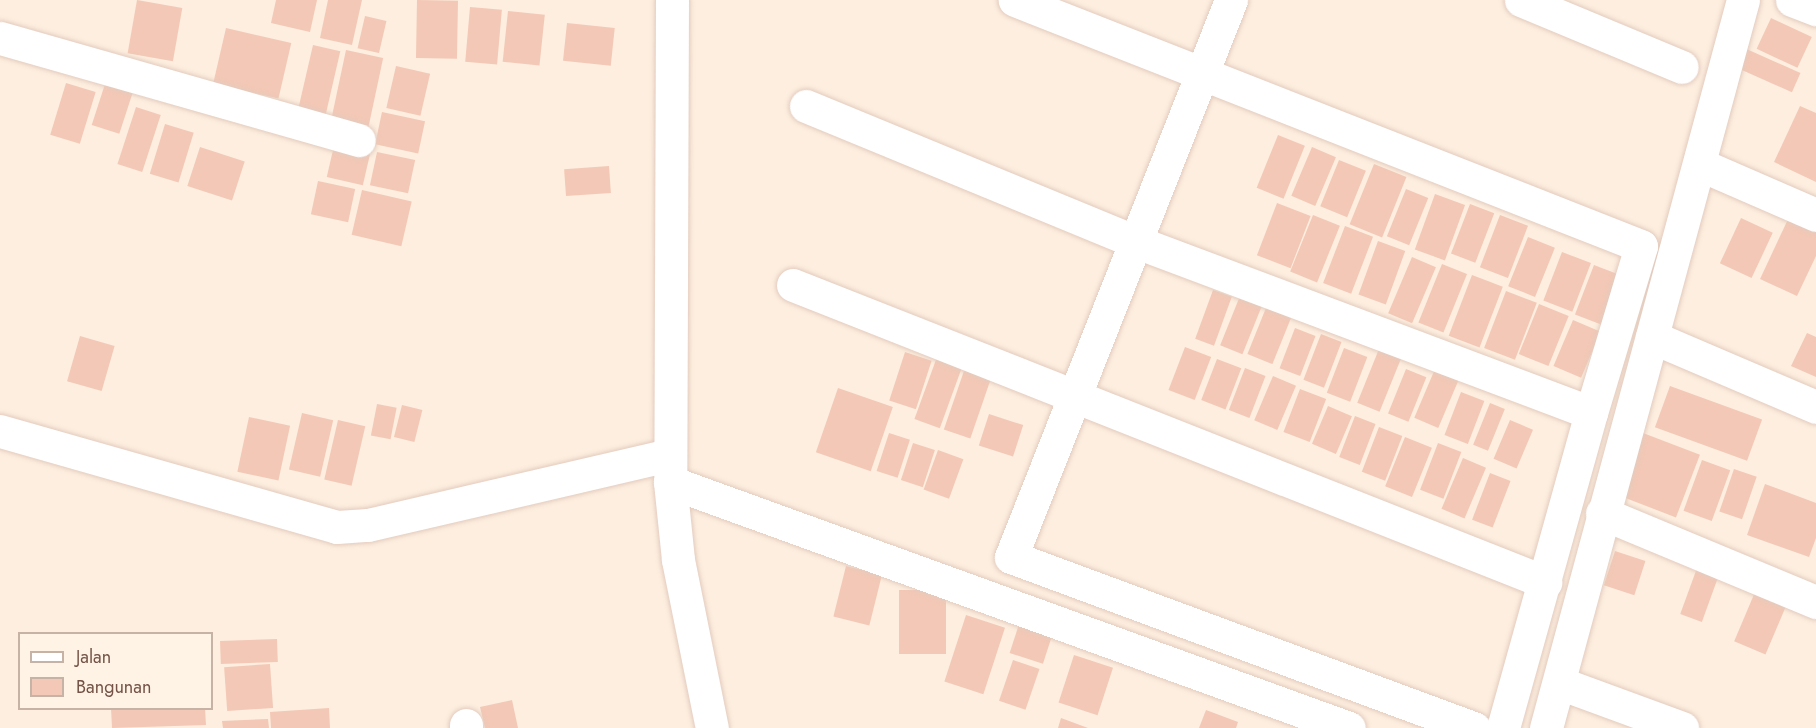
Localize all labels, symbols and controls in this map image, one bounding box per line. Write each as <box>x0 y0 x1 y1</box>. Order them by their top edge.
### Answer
legend <box>18 632 213 710</box>
text: Jalan <box>76 644 111 670</box>
text: Bangunan <box>76 674 151 700</box>

